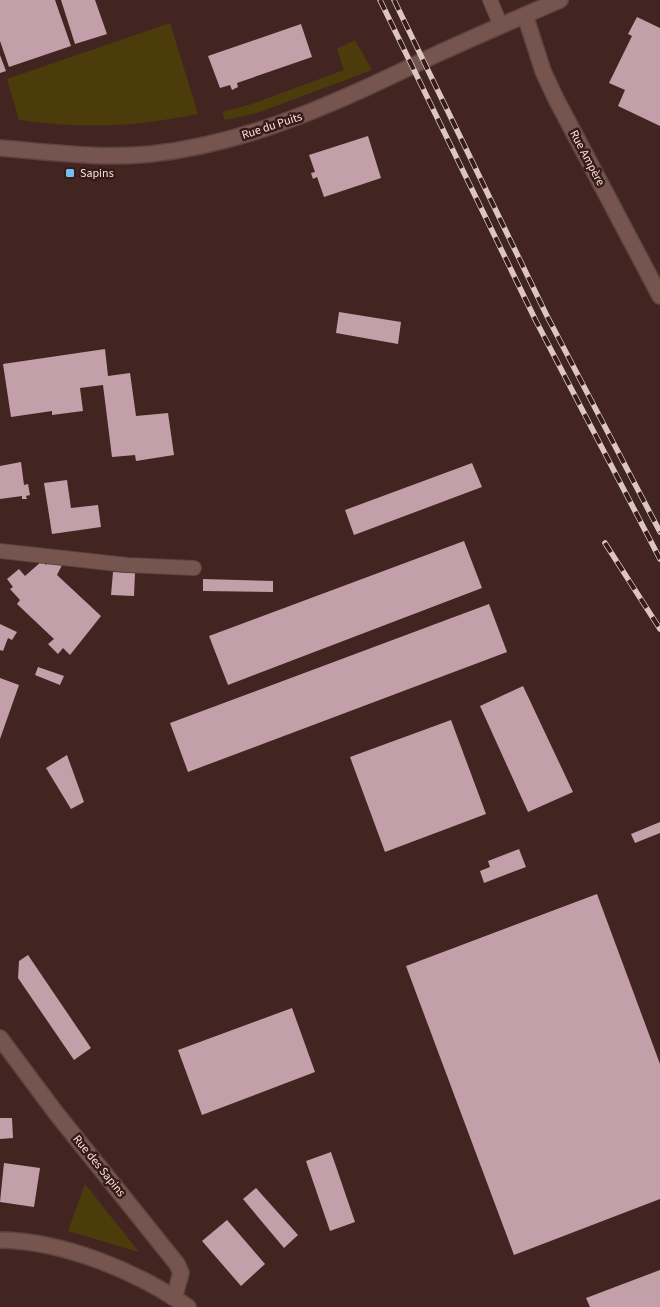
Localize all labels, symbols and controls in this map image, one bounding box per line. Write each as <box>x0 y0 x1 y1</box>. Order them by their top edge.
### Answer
street label: Rue du Puits <box>240 108 304 144</box>
street label: Rue Ampère <box>565 127 609 189</box>
place label: Sapins <box>80 165 114 182</box>
marker: Sapins <box>64 167 76 179</box>
street label: Rue des Sapins <box>69 1131 129 1201</box>

